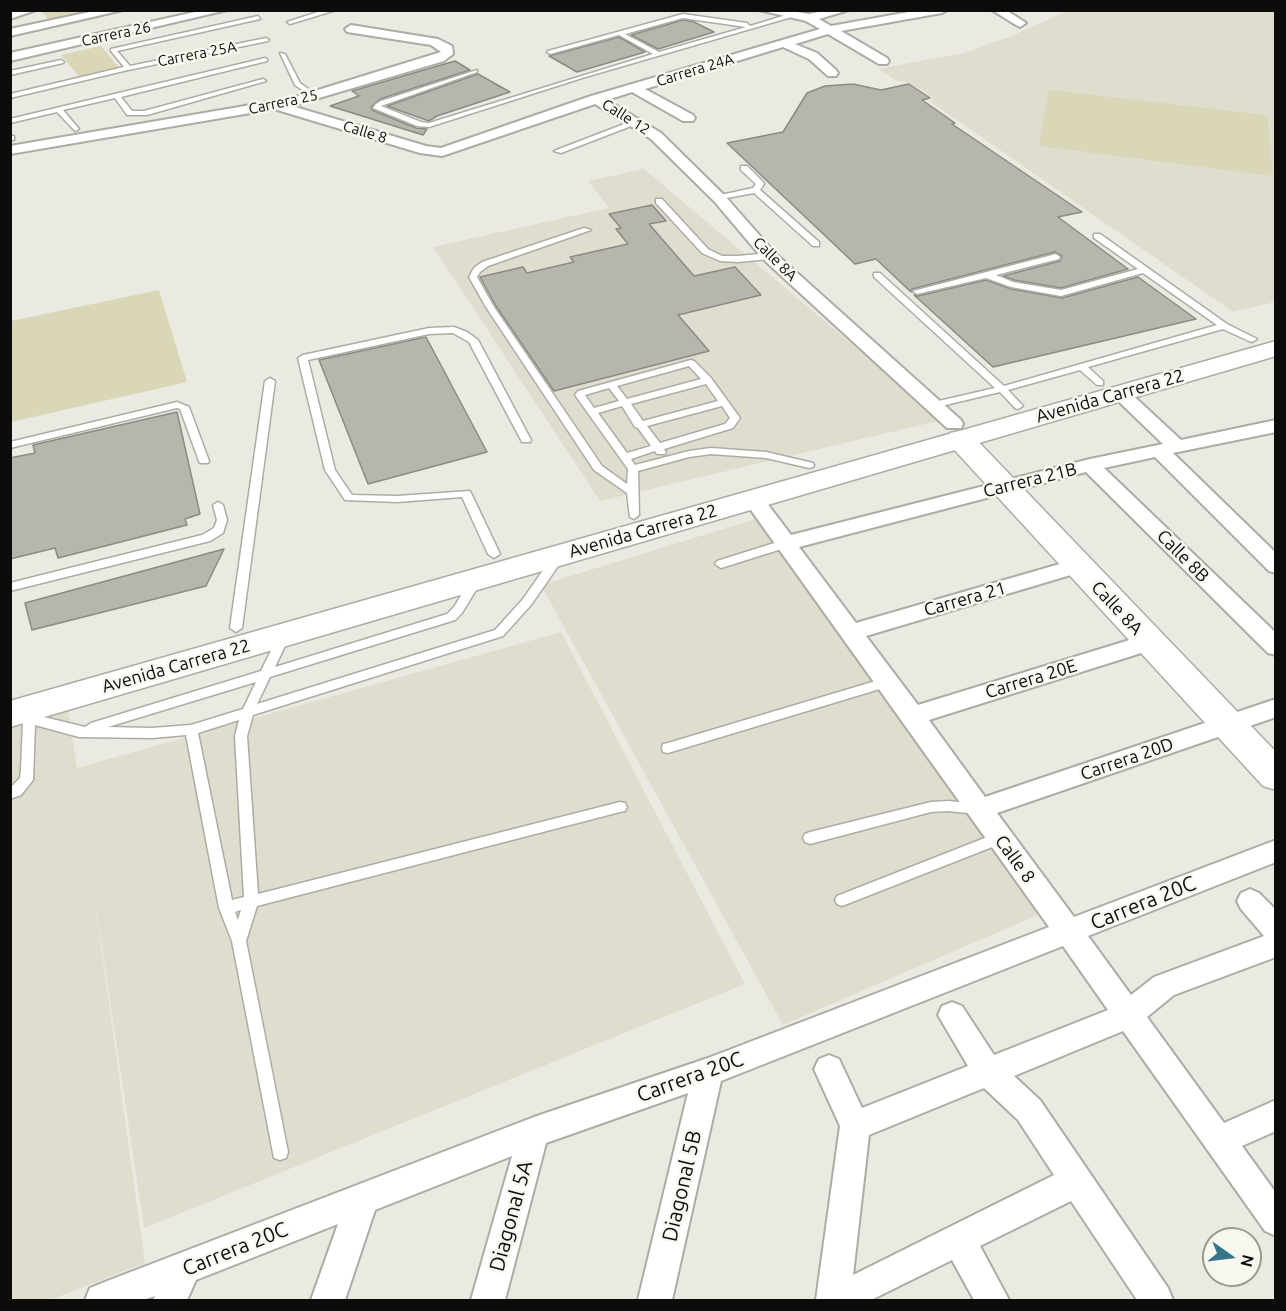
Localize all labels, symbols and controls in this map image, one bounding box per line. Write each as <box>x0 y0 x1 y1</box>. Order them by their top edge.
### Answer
street label: Carrera 26 <box>80 18 152 50</box>
street label: Carrera 25A <box>156 38 238 70</box>
street label: Carrera 24A <box>654 50 736 90</box>
street label: Carrera 25 <box>247 86 319 118</box>
street label: Calle 12 <box>599 95 653 139</box>
street label: Calle 8 <box>341 117 389 147</box>
street label: Calle 8A <box>749 233 801 285</box>
street label: Avenida Carrera 22 <box>1033 365 1187 427</box>
street label: Carrera 21B <box>981 458 1079 502</box>
street label: Avenida Carrera 22 <box>566 500 720 562</box>
street label: Calle 8B <box>1152 525 1214 587</box>
street label: Carrera 21 <box>921 577 1009 621</box>
street label: Calle 8A <box>1087 577 1147 639</box>
street label: Avenida Carrera 22 <box>99 635 253 697</box>
street label: Carrera 20E <box>983 655 1079 703</box>
street label: Carrera 20D <box>1078 733 1176 785</box>
street label: Calle 8 <box>990 831 1040 887</box>
street label: Carrera 20C <box>1087 870 1199 936</box>
street label: Carrera 20C <box>633 1046 747 1108</box>
street label: Diagonal 5B <box>657 1128 707 1244</box>
street label: Diagonal 5A <box>484 1158 538 1274</box>
street label: Carrera 20C <box>179 1216 291 1282</box>
north arrow <box>1202 1227 1262 1287</box>
text: N <box>1237 1253 1258 1269</box>

